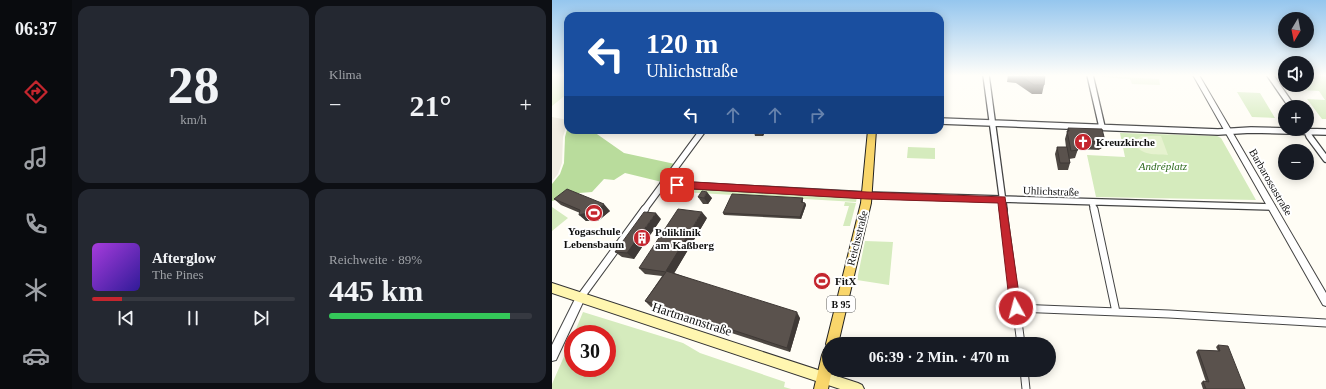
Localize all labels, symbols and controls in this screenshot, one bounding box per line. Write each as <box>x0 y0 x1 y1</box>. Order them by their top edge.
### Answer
north arrow <box>1278 12 1314 48</box>
map controls <box>1278 12 1314 180</box>
text: 06:37 <box>15 19 57 39</box>
icon: left <box>580 28 632 80</box>
text: 120 m <box>646 28 718 59</box>
button: sound <box>1278 56 1314 92</box>
text: 28 <box>168 57 220 114</box>
text: Uhlichstraße <box>646 61 738 81</box>
text: Klima <box>329 67 362 82</box>
icon: directions <box>22 78 50 106</box>
text: 21° <box>410 89 452 122</box>
text: − <box>329 92 341 117</box>
text: + <box>520 92 532 117</box>
button: + <box>1278 100 1314 136</box>
icon: left <box>680 104 702 126</box>
icon: ahead <box>722 104 744 126</box>
icon: ahead <box>764 104 786 126</box>
icon: right <box>806 104 828 126</box>
text: km/h <box>180 112 207 127</box>
church icon: Kreuzkirche <box>1073 132 1093 152</box>
place label: Kreuzkirche <box>1096 136 1155 148</box>
icon: music <box>22 144 50 172</box>
button: − <box>1278 144 1314 180</box>
street label: Barbarossastraße <box>1247 146 1295 218</box>
park label: Andréplatz <box>1138 160 1188 172</box>
pin <box>660 168 694 202</box>
icon: arrive <box>666 174 688 196</box>
street label: Uhlichstraße <box>1023 184 1079 198</box>
sports icon: Yogaschule Lebensbaum <box>584 203 604 223</box>
street label: Reichsstraße <box>844 209 870 267</box>
icon: phone <box>22 210 50 238</box>
place label: Yogaschule Lebensbaum <box>564 225 624 250</box>
place label: Poliklinik am Kaßberg <box>655 226 714 251</box>
building icon: Poliklinik am Kaßberg <box>632 228 652 248</box>
text: Afterglow <box>152 250 216 266</box>
text: Reichweite · 89% <box>329 252 422 267</box>
text: The Pines <box>152 267 204 282</box>
sports icon: FitX <box>812 271 832 291</box>
text: 445 km <box>329 274 423 307</box>
place label: FitX <box>835 275 856 287</box>
icon: climate <box>22 276 50 304</box>
position arrow <box>995 287 1037 329</box>
road number: B 95 <box>827 296 855 312</box>
street label: Hartmannstraße <box>650 299 734 339</box>
icon: previous <box>115 307 137 329</box>
icon: pause <box>182 307 204 329</box>
icon: next <box>250 307 272 329</box>
speed limit sign: 30 <box>564 325 616 377</box>
icon: car <box>22 342 50 370</box>
text: 06:39 · 2 Min. · 470 m <box>869 349 1009 365</box>

